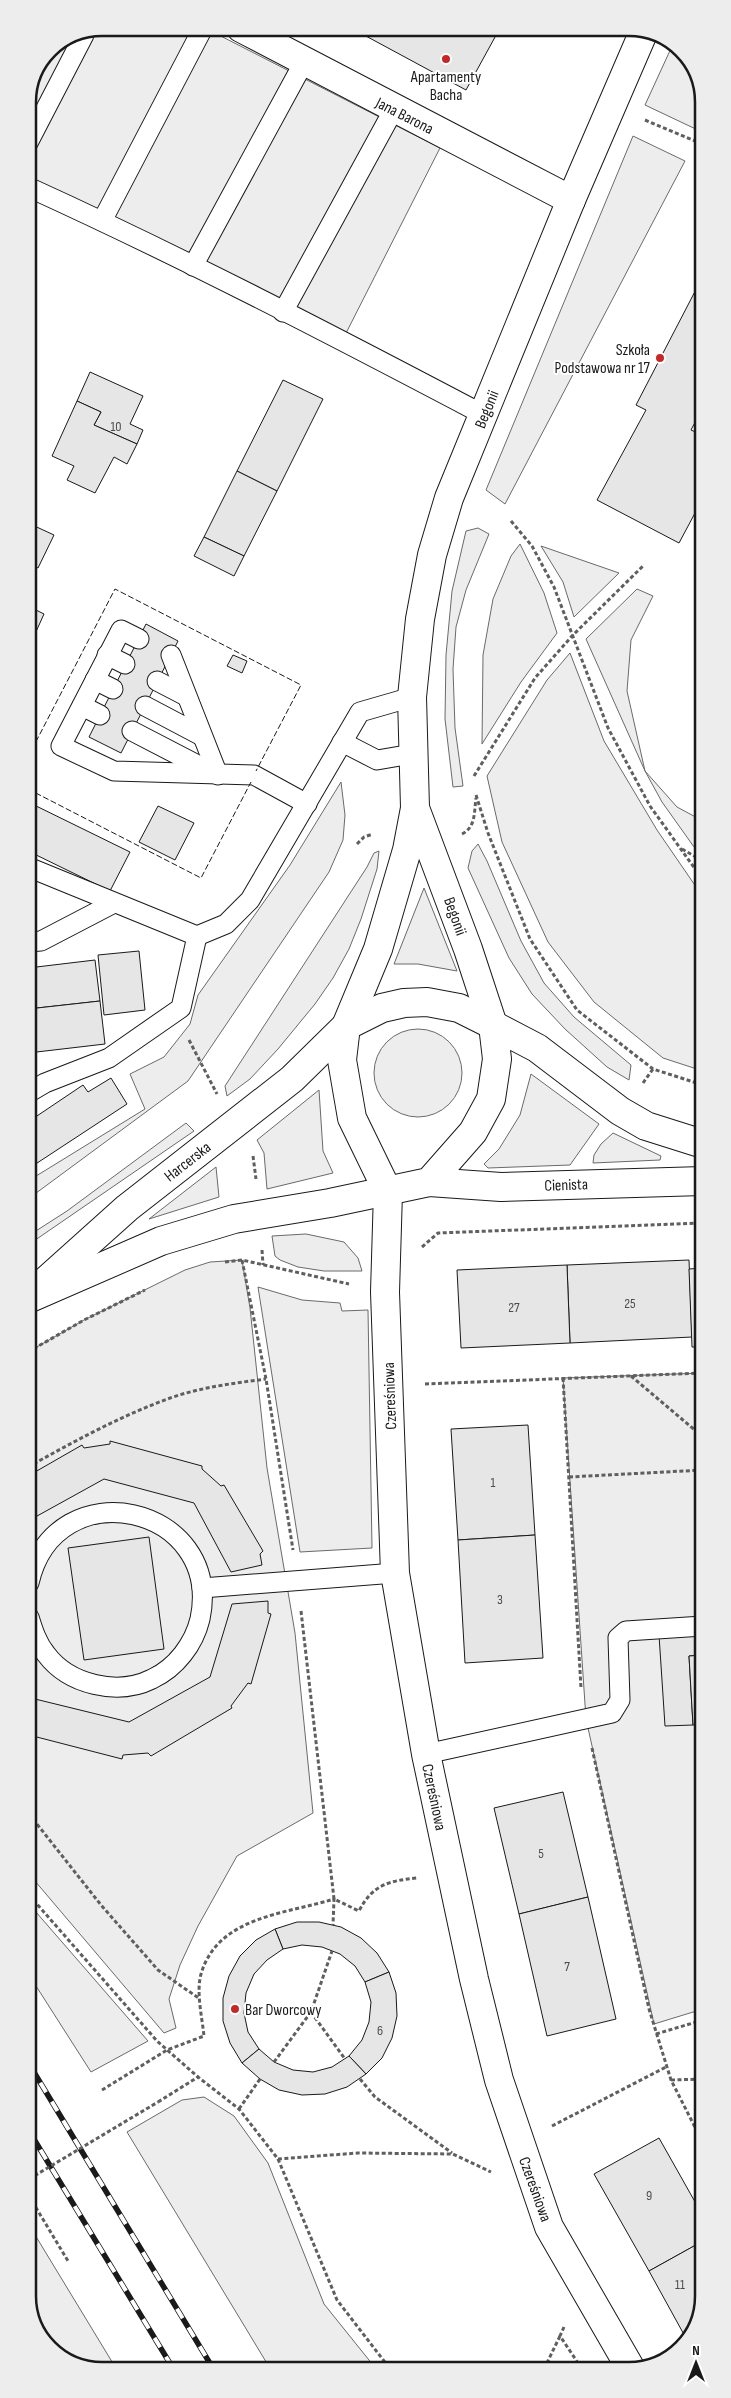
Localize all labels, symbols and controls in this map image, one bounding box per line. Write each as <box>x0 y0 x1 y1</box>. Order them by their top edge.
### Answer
marker: Apartamenty Bacha <box>440 53 452 65</box>
place label: Apartamenty Bacha <box>410 68 481 105</box>
street label: Jana Barona <box>371 93 436 139</box>
place label: Szkoła Podstawowa nr 17 <box>554 341 651 378</box>
marker: Szkoła Podstawowa nr 17 <box>654 352 666 364</box>
street label: Begonii <box>471 388 504 431</box>
house number: 10 <box>110 418 122 435</box>
street label: Begonii <box>439 895 470 938</box>
street label: Harcerska <box>161 1138 215 1186</box>
street label: Cienista <box>544 1175 588 1196</box>
house number: 25 <box>624 1295 636 1312</box>
house number: 27 <box>508 1299 520 1316</box>
street label: Czereśniowa <box>380 1362 401 1430</box>
house number: 1 <box>491 1474 496 1491</box>
house number: 3 <box>497 1591 503 1608</box>
street label: Czereśniowa <box>417 1762 450 1832</box>
house number: 5 <box>538 1845 544 1862</box>
house number: 7 <box>564 1958 570 1975</box>
place label: Bar Dworcowy <box>245 2001 321 2020</box>
marker: Bar Dworcowy <box>229 2003 241 2015</box>
house number: 6 <box>377 2022 383 2039</box>
street label: Czereśniowa <box>514 2155 555 2224</box>
house number: 9 <box>646 2187 652 2204</box>
house number: 11 <box>675 2276 685 2293</box>
north arrow <box>671 2338 721 2388</box>
text: N <box>692 2342 700 2359</box>

